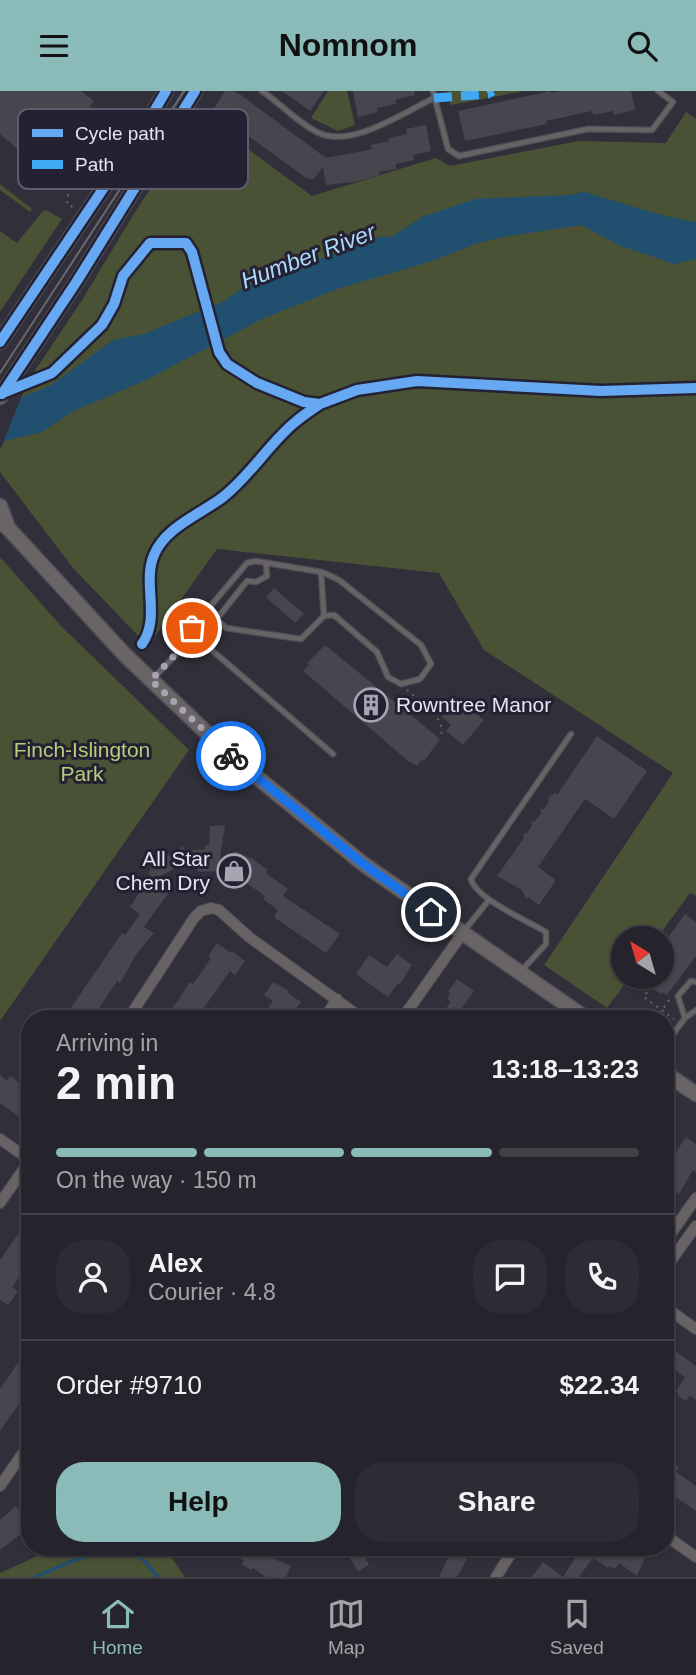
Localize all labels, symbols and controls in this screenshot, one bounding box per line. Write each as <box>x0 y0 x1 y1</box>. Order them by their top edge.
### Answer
icon: menu <box>35 27 73 65</box>
text: Nomnom <box>279 27 417 63</box>
icon: search <box>623 27 661 65</box>
legend <box>18 109 248 189</box>
text: Cycle path <box>75 123 165 144</box>
text: Path <box>75 154 114 175</box>
water label: Humber River <box>237 218 380 294</box>
pin <box>162 598 222 658</box>
icon: bag <box>173 609 211 647</box>
building icon: Rowntree Manor <box>352 686 390 724</box>
place label: Rowntree Manor <box>396 693 551 716</box>
courier <box>196 721 266 791</box>
icon: bike <box>212 737 250 775</box>
park label: Finch-Islington Park <box>14 738 150 785</box>
place label: All Star Chem Dry <box>115 847 210 894</box>
shop icon: All Star Chem Dry <box>215 852 253 890</box>
pin <box>401 882 461 942</box>
icon: home <box>412 893 450 931</box>
north arrow <box>611 926 674 989</box>
map controls <box>611 926 674 989</box>
text: Arriving in <box>56 1030 158 1056</box>
text: 13:18–13:23 <box>492 1054 639 1084</box>
text: 2 min <box>56 1057 176 1109</box>
text: On the way · 150 m <box>56 1167 257 1193</box>
button: person <box>56 1240 130 1314</box>
button: chat <box>473 1240 547 1314</box>
button: phone <box>565 1240 639 1314</box>
text: Alex <box>148 1248 203 1278</box>
text: Courier · 4.8 <box>148 1279 276 1305</box>
text: Order #9710 <box>56 1370 202 1400</box>
text: $22.34 <box>559 1370 639 1400</box>
button: Help <box>56 1462 341 1542</box>
button: Share <box>355 1462 639 1542</box>
tab: Home <box>92 1595 143 1659</box>
tab: Map <box>327 1595 365 1659</box>
tab: Saved <box>550 1595 604 1659</box>

